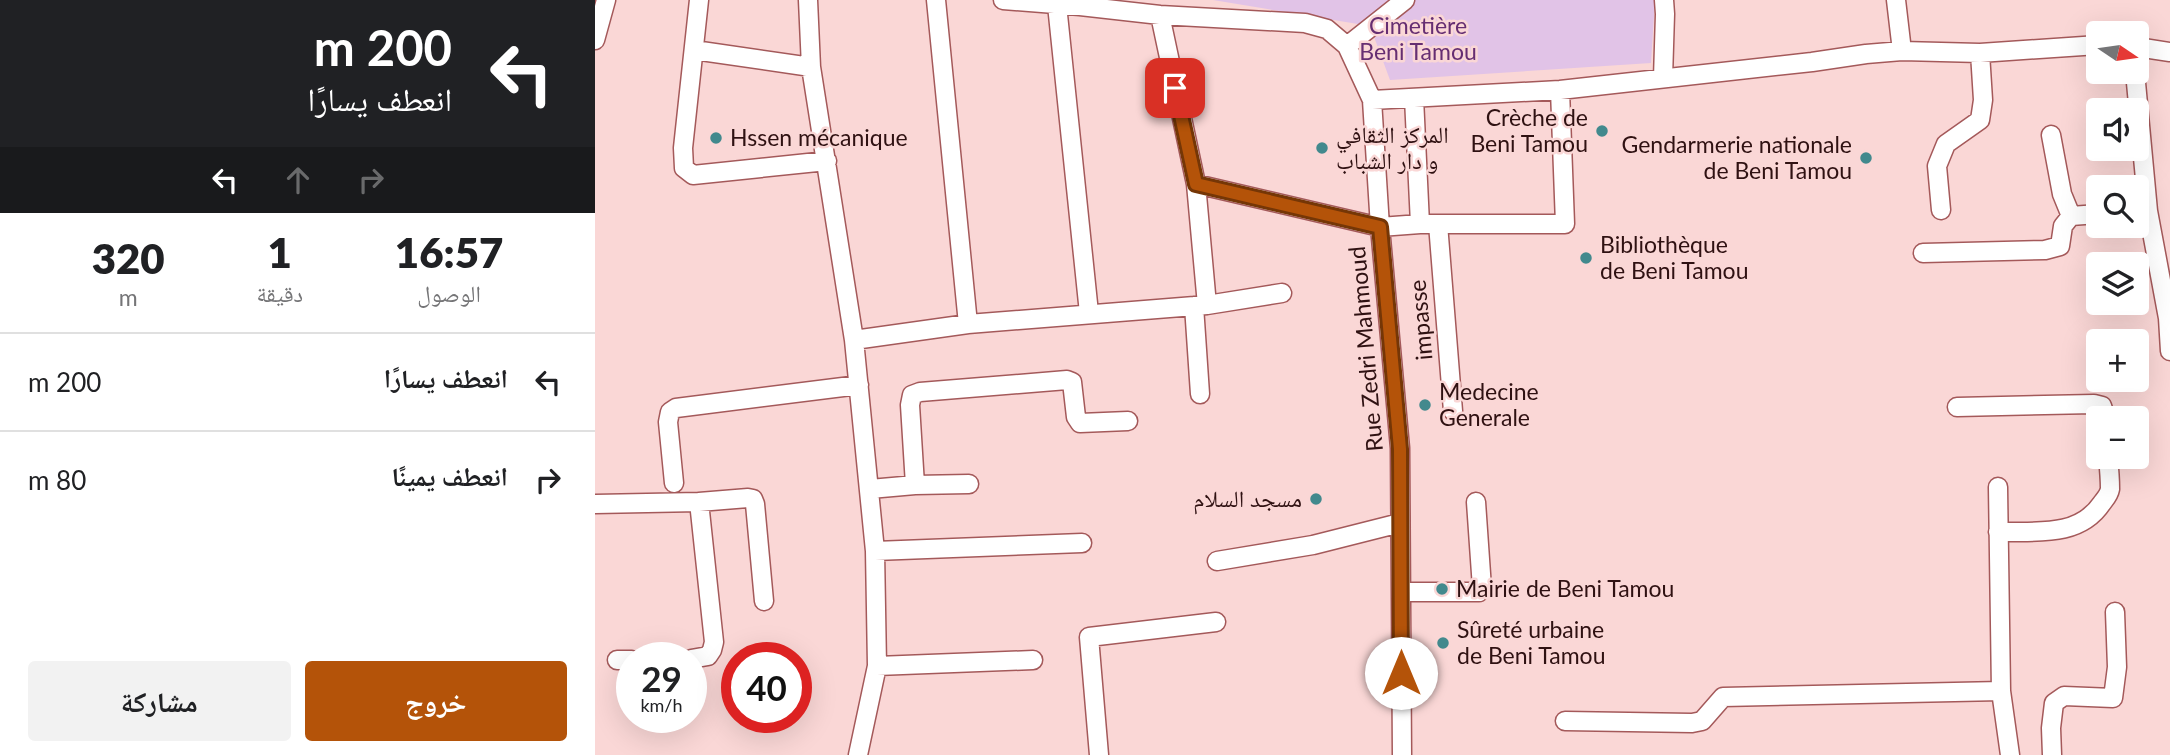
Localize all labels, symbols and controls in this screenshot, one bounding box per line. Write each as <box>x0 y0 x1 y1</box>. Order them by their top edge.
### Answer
park label: Cimetière Beni Tamou <box>1359 11 1477 65</box>
text: 200 m <box>314 18 452 76</box>
north arrow <box>2086 21 2149 84</box>
map controls <box>2086 21 2149 469</box>
icon: left <box>476 28 567 119</box>
pin <box>1145 58 1205 118</box>
icon: arrive <box>1156 69 1194 107</box>
text: انعطف يسارًا <box>308 79 452 118</box>
button: sound <box>2086 98 2149 161</box>
place label: Crèche de Beni Tamou <box>1470 103 1588 157</box>
place label: المركز الثقافي و دار الشباب <box>1336 120 1449 175</box>
place label: Hssen mécanique <box>730 123 908 151</box>
marker: Crèche de Beni Tamou <box>1594 123 1610 139</box>
marker: Hssen mécanique <box>708 130 724 146</box>
place label: Gendarmerie nationale de Beni Tamou <box>1622 130 1852 184</box>
marker: المركز الثقافي و دار الشباب <box>1314 140 1330 156</box>
marker: Gendarmerie nationale de Beni Tamou <box>1858 150 1874 166</box>
icon: left <box>206 161 244 199</box>
icon: ahead <box>279 161 317 199</box>
icon: right <box>352 161 390 199</box>
button: search <box>2086 175 2149 238</box>
text: 1 <box>268 227 292 277</box>
text: 16:57 <box>395 227 503 277</box>
place label: Bibliothèque de Beni Tamou <box>1600 230 1748 284</box>
text: 320 <box>92 233 165 283</box>
street label: Rue Zedri Mahmoud <box>1342 245 1388 453</box>
marker: Bibliothèque de Beni Tamou <box>1578 250 1594 266</box>
button: layers <box>2086 252 2149 315</box>
text: دقيقة <box>256 279 303 307</box>
text: الوصول <box>417 279 481 307</box>
street label: impasse <box>1403 279 1437 362</box>
text: m <box>119 283 138 311</box>
button: + <box>2086 329 2149 392</box>
text: انعطف يسارًا <box>384 362 508 394</box>
icon: left <box>529 363 567 401</box>
text: 200 m <box>28 366 101 398</box>
place label: Medecine Generale <box>1439 377 1539 431</box>
marker: Medecine Generale <box>1417 397 1433 413</box>
button: − <box>2086 406 2149 469</box>
text: انعطف يمينًا <box>391 460 508 492</box>
icon: right <box>529 461 567 499</box>
text: 80 m <box>28 464 86 496</box>
place label: مسجد السلام <box>1193 484 1302 515</box>
marker: مسجد السلام <box>1308 491 1324 507</box>
place label: Mairie de Beni Tamou <box>1456 574 1674 602</box>
marker: Mairie de Beni Tamou <box>1434 581 1450 597</box>
place label: Sûreté urbaine de Beni Tamou <box>1457 615 1605 669</box>
marker: Sûreté urbaine de Beni Tamou <box>1435 635 1451 651</box>
position arrow <box>1364 636 1438 710</box>
speed limit sign: 40 <box>721 642 812 733</box>
text: 29 <box>641 657 682 699</box>
button: مشاركة <box>28 661 291 741</box>
button: خروج <box>305 661 567 741</box>
text: km/h <box>640 694 683 716</box>

